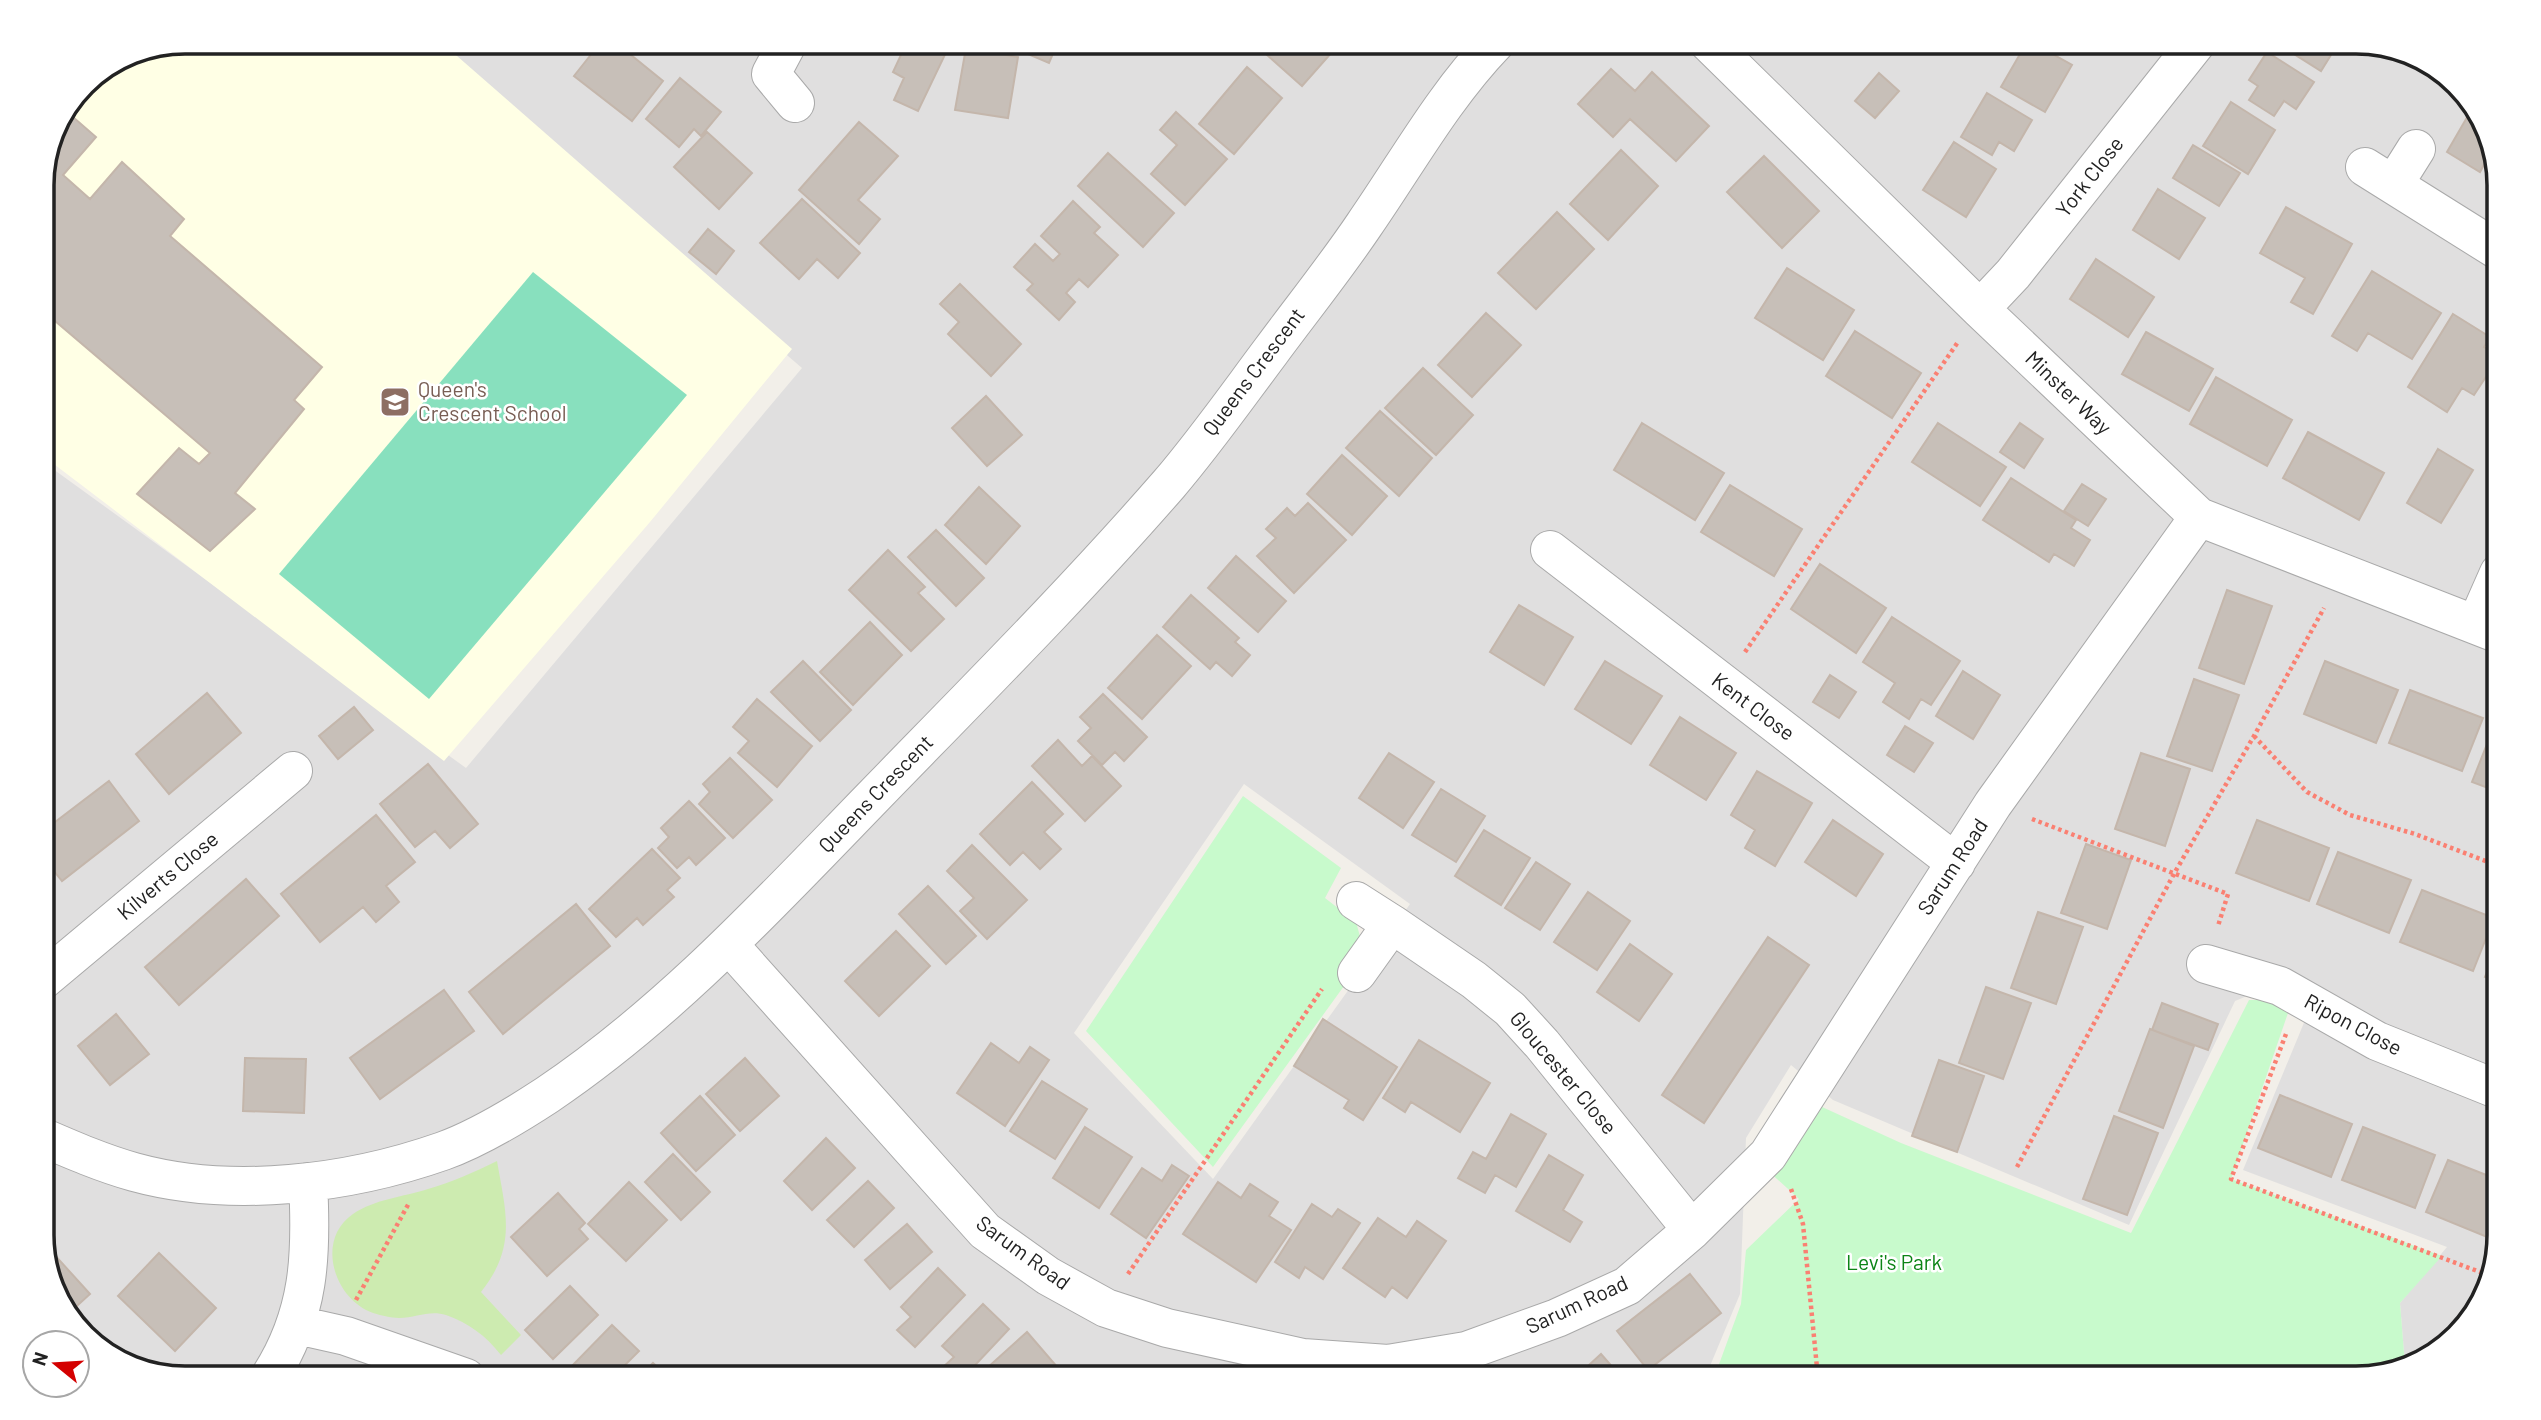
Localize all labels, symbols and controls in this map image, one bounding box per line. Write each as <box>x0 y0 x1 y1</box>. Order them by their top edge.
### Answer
street label: York Close <box>2050 131 2128 221</box>
street label: Queens Crescent <box>1197 302 1309 440</box>
street label: Minster Way <box>2021 345 2117 439</box>
place label: Queen's Crescent School <box>418 376 567 425</box>
school or university icon: Queen's Crescent School <box>378 385 412 419</box>
street label: Kent Close <box>1708 667 1800 745</box>
street label: Queens Crescent <box>813 729 937 857</box>
street label: Sarum Road <box>1911 813 1992 919</box>
street label: Kilverts Close <box>111 825 223 924</box>
street label: Ripon Close <box>2301 988 2407 1060</box>
street label: Gloucester Close <box>1505 1005 1623 1139</box>
street label: Sarum Road <box>972 1209 1076 1294</box>
park label: Levi's Park <box>1846 1249 1942 1274</box>
street label: Sarum Road <box>1521 1269 1631 1338</box>
north arrow <box>21 1329 91 1399</box>
text: N <box>26 1349 52 1368</box>

